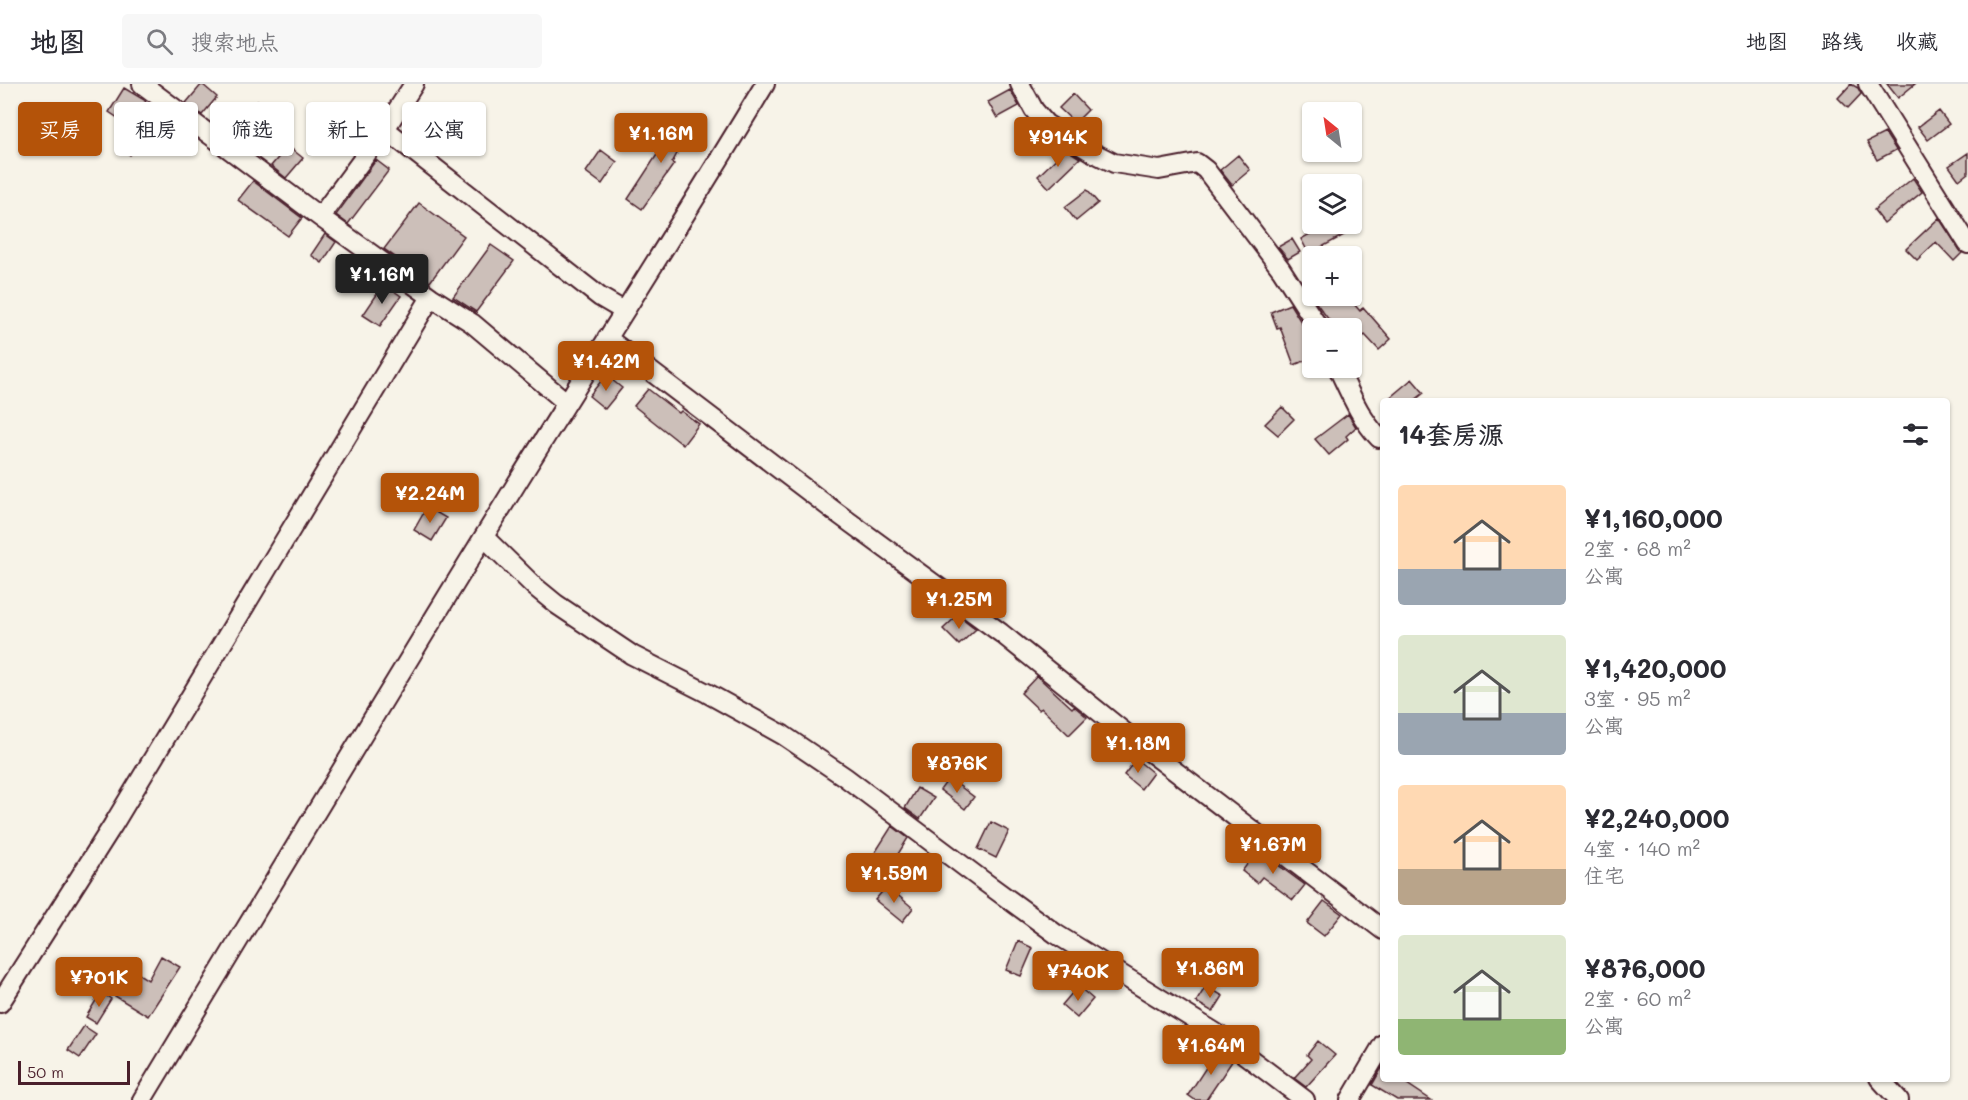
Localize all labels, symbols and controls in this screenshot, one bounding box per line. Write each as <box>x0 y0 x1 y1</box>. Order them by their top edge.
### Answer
search box <box>122 14 542 68</box>
text: 地图 <box>30 23 86 59</box>
icon: search <box>143 25 176 58</box>
text: 搜索地点 <box>191 27 279 56</box>
text: 地图 <box>1746 27 1788 54</box>
text: 路线 <box>1821 27 1863 54</box>
text: 收藏 <box>1896 27 1938 54</box>
chip: 买房 <box>18 102 102 156</box>
chip: 租房 <box>114 102 198 156</box>
chip: 筛选 <box>210 102 294 156</box>
chip: 新上 <box>306 102 390 156</box>
chip: 公寓 <box>402 102 486 156</box>
north arrow <box>1302 102 1362 162</box>
map controls <box>1302 102 1362 378</box>
pin: ¥1.16M <box>612 113 710 164</box>
pin: ¥914K <box>1016 117 1100 168</box>
text: ¥1.16M <box>628 119 694 145</box>
text: ¥914K <box>1028 123 1088 149</box>
button: layers <box>1302 174 1362 234</box>
button: + <box>1302 246 1362 306</box>
pin: ¥1.16M <box>333 254 431 305</box>
text: ¥1.16M <box>349 260 415 286</box>
button: − <box>1302 318 1362 378</box>
pin: ¥1.42M <box>557 341 655 392</box>
text: ¥1.42M <box>572 347 640 373</box>
text: 14套房源 <box>1398 417 1504 451</box>
icon: filters <box>1899 418 1932 451</box>
pin: ¥2.24M <box>381 473 479 524</box>
text: ¥2.24M <box>395 479 465 505</box>
text: ¥1,160,000 <box>1584 501 1723 535</box>
icon: home <box>1446 509 1518 581</box>
text: 2室 · 68 m² <box>1584 535 1691 561</box>
text: 公寓 <box>1584 562 1624 588</box>
pin: ¥1.25M <box>910 579 1008 630</box>
text: ¥1.25M <box>925 585 993 611</box>
text: ¥1,420,000 <box>1584 651 1726 685</box>
icon: home <box>1446 659 1518 731</box>
text: 3室 · 95 m² <box>1584 685 1691 711</box>
text: 公寓 <box>1584 712 1624 738</box>
pin: ¥1.18M <box>1089 723 1187 774</box>
text: ¥1.18M <box>1105 729 1171 755</box>
pin: ¥876K <box>915 743 999 794</box>
text: ¥876K <box>926 749 988 775</box>
text: ¥2,240,000 <box>1584 801 1729 835</box>
icon: home <box>1446 809 1518 881</box>
pin: ¥1.67M <box>1224 824 1322 875</box>
text: ¥1.67M <box>1239 830 1307 856</box>
text: 4室 · 140 m² <box>1584 835 1700 861</box>
pin: ¥1.59M <box>845 853 943 904</box>
text: ¥1.59M <box>860 859 928 885</box>
text: 住宅 <box>1584 862 1624 888</box>
pin: ¥1.86M <box>1161 948 1259 999</box>
pin: ¥740K <box>1036 951 1120 1002</box>
text: ¥876,000 <box>1584 951 1706 985</box>
text: ¥1.86M <box>1176 954 1244 980</box>
pin: ¥701K <box>57 957 141 1008</box>
text: ¥740K <box>1047 957 1109 983</box>
icon: home <box>1446 959 1518 1031</box>
text: ¥701K <box>69 963 129 989</box>
text: 2室 · 60 m² <box>1584 985 1691 1011</box>
text: 公寓 <box>1584 1012 1624 1038</box>
pin: ¥1.64M <box>1162 1025 1260 1076</box>
text: ¥1.64M <box>1176 1031 1246 1057</box>
scale bar <box>18 1058 130 1086</box>
text: 50 m <box>27 1061 64 1082</box>

